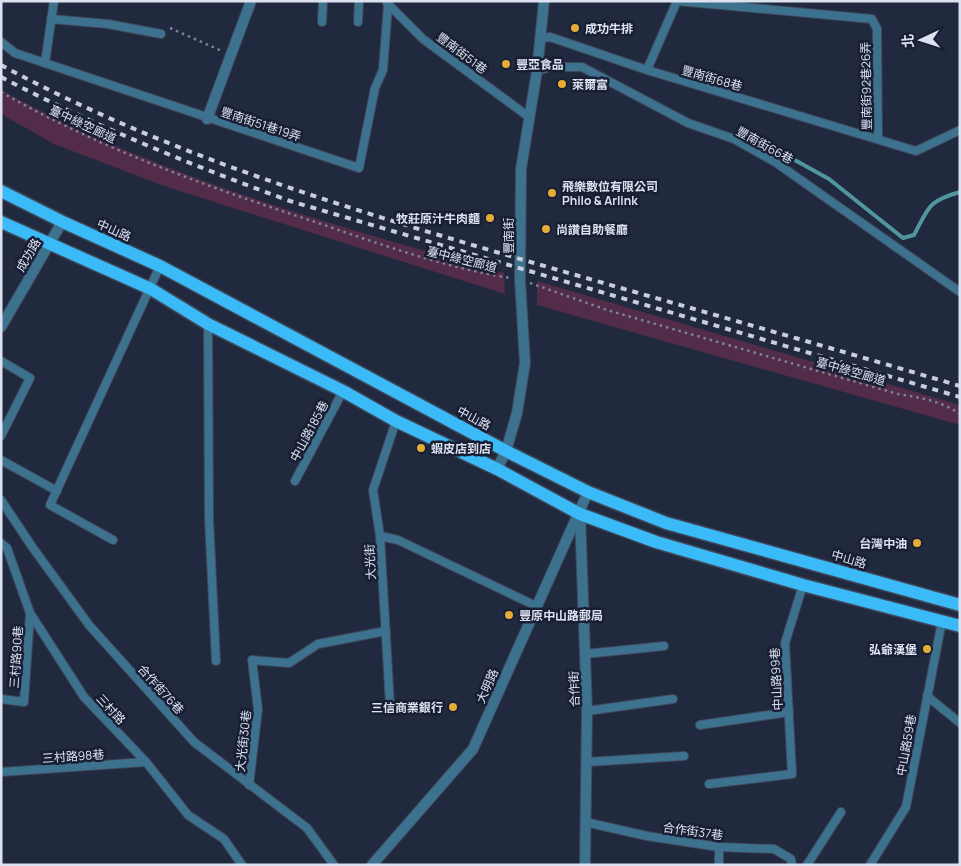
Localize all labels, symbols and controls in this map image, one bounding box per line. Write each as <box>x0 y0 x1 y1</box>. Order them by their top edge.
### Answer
north arrow <box>896 15 946 65</box>
place label: 成功牛排 <box>585 20 633 37</box>
marker: 成功牛排 <box>569 22 581 34</box>
street label: 豐南街51巷 <box>433 28 491 78</box>
text: 北 <box>898 33 917 49</box>
street label: 豐南街92巷26弄 <box>857 42 875 130</box>
place label: 豐亞食品 <box>516 56 564 73</box>
marker: 豐亞食品 <box>500 58 512 70</box>
street label: 豐南街68巷 <box>680 61 744 95</box>
place label: 萊爾富 <box>572 76 608 93</box>
marker: 萊爾富 <box>556 78 568 90</box>
street label: 臺中綠空廊道 <box>47 101 119 147</box>
street label: 豐南街51巷19弄 <box>219 103 303 145</box>
street label: 豐南街66巷 <box>733 122 797 168</box>
place label: 飛樂數位有限公司 Philo & Arlink <box>562 178 658 209</box>
marker: 飛樂數位有限公司 Philo & Arlink <box>546 187 558 199</box>
place label: 牧莊原汁牛肉麵 <box>396 210 480 227</box>
marker: 牧莊原汁牛肉麵 <box>484 212 496 224</box>
street label: 中山路 <box>94 215 134 245</box>
street label: 豐南街 <box>500 218 517 254</box>
place label: 尚讚自助餐廳 <box>556 221 628 238</box>
marker: 尚讚自助餐廳 <box>540 223 552 235</box>
street label: 成功路 <box>12 235 44 275</box>
street label: 臺中綠空廊道 <box>425 242 499 276</box>
street label: 臺中綠空廊道 <box>814 353 888 389</box>
street label: 中山路185巷 <box>286 398 332 464</box>
street label: 中山路 <box>454 402 494 434</box>
place label: 蝦皮店到店 <box>431 440 491 457</box>
marker: 蝦皮店到店 <box>415 442 427 454</box>
place label: 台灣中油 <box>859 535 907 552</box>
marker: 台灣中油 <box>911 537 923 549</box>
street label: 大光街 <box>361 544 379 580</box>
street label: 中山路 <box>829 546 869 572</box>
place label: 豐原中山路郵局 <box>519 607 603 624</box>
marker: 豐原中山路郵局 <box>503 609 515 621</box>
street label: 三村路90巷 <box>5 625 27 689</box>
place label: 弘爺漢堡 <box>869 641 917 658</box>
marker: 弘爺漢堡 <box>921 643 933 655</box>
street label: 中山路99巷 <box>766 647 786 711</box>
street label: 合作街76巷 <box>134 660 188 718</box>
street label: 大明路 <box>472 666 502 706</box>
street label: 合作街 <box>565 671 583 707</box>
street label: 三村路 <box>93 690 129 728</box>
place label: 三信商業銀行 <box>371 699 443 716</box>
marker: 三信商業銀行 <box>447 701 459 713</box>
street label: 大光街30巷 <box>231 709 255 773</box>
street label: 中山路59巷 <box>892 713 920 777</box>
street label: 三村路98巷 <box>41 745 105 767</box>
street label: 合作街37巷 <box>662 818 724 844</box>

